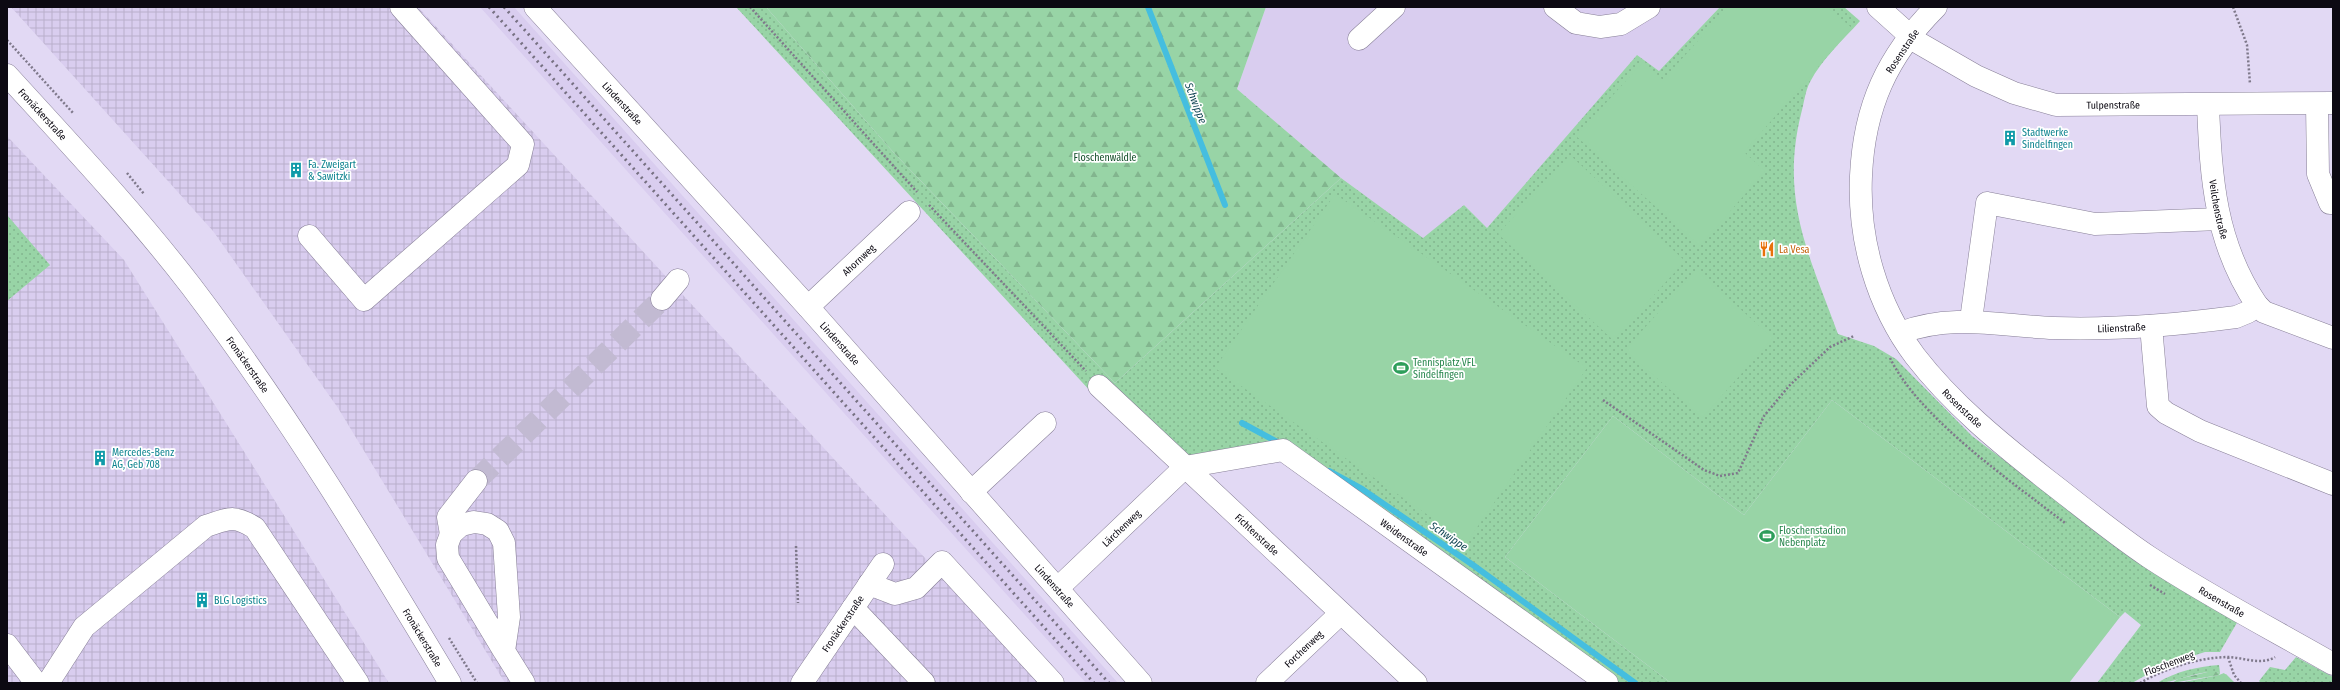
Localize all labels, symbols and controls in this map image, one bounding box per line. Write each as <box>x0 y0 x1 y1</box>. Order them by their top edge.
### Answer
street label: Rosenstraße <box>1884 27 1922 76</box>
street label: Lindenstraße <box>599 80 644 128</box>
water label: Schwippe <box>1181 80 1209 125</box>
street label: Fronäckerstraße <box>15 86 69 143</box>
street label: Tulpenstraße <box>2086 99 2140 112</box>
place label: Stadtwerke Sindelfingen <box>2022 127 2073 151</box>
building icon: Stadtwerke Sindelfingen <box>2001 129 2019 147</box>
park label: Floschenwäldle <box>1074 152 1136 164</box>
place label: Fa. Zweigart & Sawitzki <box>308 159 357 183</box>
building icon: Fa. Zweigart & Sawitzki <box>287 161 305 179</box>
street label: Veilchenstraße <box>2206 179 2230 241</box>
restaurant icon: La Vesa <box>1758 240 1776 258</box>
street label: Ahornweg <box>840 242 878 279</box>
place label: La Vesa <box>1779 244 1810 256</box>
street label: Lindenstraße <box>817 320 862 368</box>
street label: Lilienstraße <box>2097 321 2146 335</box>
street label: Fronäckerstraße <box>223 335 271 395</box>
place label: Tennisplatz VFL Sindelfingen <box>1413 357 1476 381</box>
sports icon: Tennisplatz VFL Sindelfingen <box>1392 359 1410 377</box>
street label: Rosenstraße <box>1939 387 1985 431</box>
place label: Mercedes-Benz AG, Geb 708 <box>112 447 174 471</box>
building icon: Mercedes-Benz AG, Geb 708 <box>91 449 109 467</box>
street label: Lärchenweg <box>1100 507 1144 550</box>
street label: Fichtenstraße <box>1232 512 1281 558</box>
street label: Weidenstraße <box>1377 517 1430 559</box>
water label: Schwippe <box>1427 519 1470 554</box>
place label: Floschenstadion Nebenplatz <box>1779 525 1846 549</box>
sports icon: Floschenstadion Nebenplatz <box>1758 527 1776 545</box>
street label: Lindenstraße <box>1032 562 1077 611</box>
street label: Rosenstraße <box>2196 584 2246 620</box>
building icon: BLG Logistics <box>193 591 211 609</box>
street label: Fronäckerstraße <box>820 593 867 655</box>
place label: BLG Logistics <box>214 595 267 607</box>
street label: Fronäckerstraße <box>400 607 444 669</box>
street label: Forchenweg <box>1282 628 1326 670</box>
street label: Floschenweg <box>2143 649 2196 679</box>

